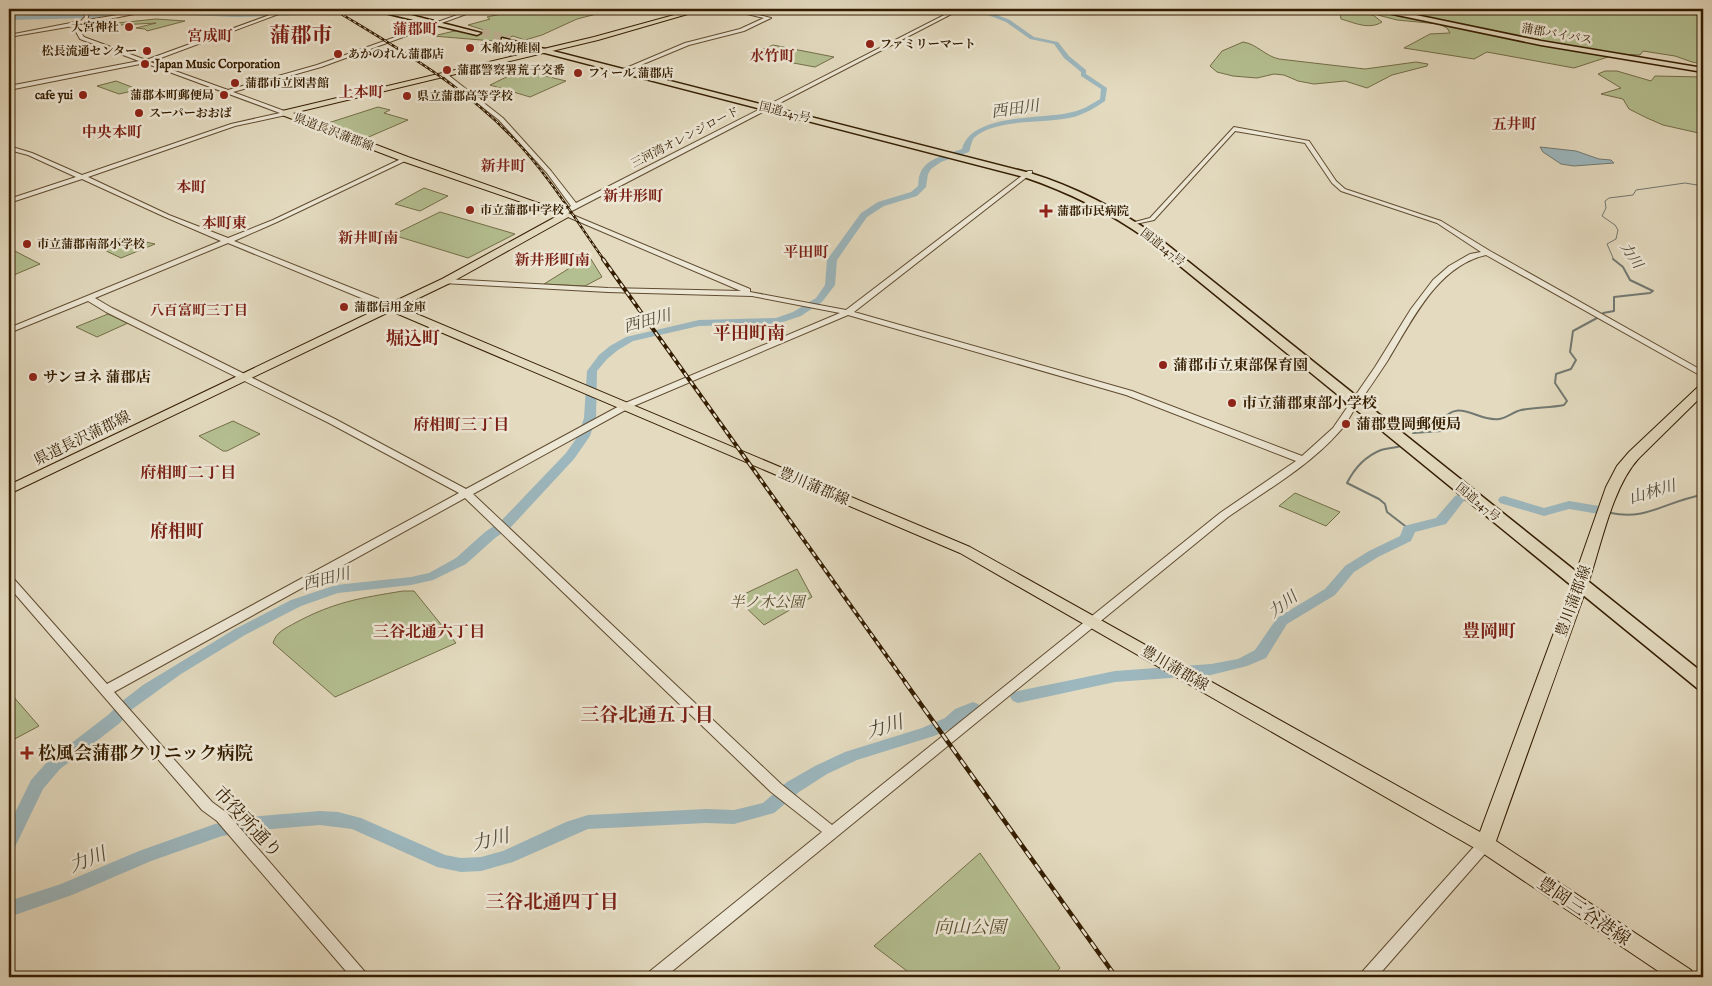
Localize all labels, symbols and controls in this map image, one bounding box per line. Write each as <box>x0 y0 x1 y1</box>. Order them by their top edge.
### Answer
place label: 大宮神社 <box>71 20 119 35</box>
district label: 蒲郡町 <box>392 20 438 39</box>
marker: 大宮神社 <box>123 21 135 33</box>
street label: 蒲郡バイパス <box>1520 21 1594 48</box>
district label: 蒲郡市 <box>270 23 333 50</box>
district label: 宮成町 <box>187 27 233 46</box>
place label: ファミリーマート <box>880 37 976 52</box>
marker: ファミリーマート <box>864 38 876 50</box>
place label: 木船幼稚園 <box>480 41 540 56</box>
marker: 木船幼稚園 <box>464 42 476 54</box>
place label: 松長流通センター <box>41 44 137 59</box>
marker: 松長流通センター <box>141 45 153 57</box>
place label: あかのれん蒲郡店 <box>348 47 444 62</box>
district label: 水竹町 <box>749 47 795 66</box>
marker: あかのれん蒲郡店 <box>332 48 344 60</box>
place label: Japan Music Corporation <box>153 57 281 73</box>
marker: Japan Music Corporation <box>139 58 151 70</box>
place label: 蒲郡警察署荒子交番 <box>457 63 565 78</box>
marker: 蒲郡警察署荒子交番 <box>441 64 453 76</box>
place label: フィール 蒲郡店 <box>588 66 673 81</box>
marker: フィール 蒲郡店 <box>572 67 584 79</box>
place label: 蒲郡市立図書館 <box>245 76 329 91</box>
marker: 蒲郡市立図書館 <box>229 77 241 89</box>
district label: 上本町 <box>338 83 384 102</box>
place label: cafe yui <box>35 88 74 104</box>
place label: 蒲郡本町郵便局 <box>130 88 214 103</box>
marker: cafe yui <box>77 89 89 101</box>
marker: 蒲郡本町郵便局 <box>218 89 230 101</box>
place label: 県立蒲郡高等学校 <box>417 89 513 104</box>
marker: 県立蒲郡高等学校 <box>401 90 413 102</box>
water label: 西田川 <box>990 96 1042 123</box>
street label: 国道247号 <box>757 99 812 126</box>
street label: 三河湾オレンジロード <box>629 104 742 171</box>
place label: スーパーおおば <box>149 106 232 121</box>
marker: スーパーおおば <box>133 107 145 119</box>
street label: 県道長沢蒲郡線 <box>292 110 376 155</box>
district label: 五井町 <box>1491 115 1537 134</box>
district label: 中央本町 <box>82 123 142 142</box>
district label: 新井町 <box>480 157 526 176</box>
district label: 本町 <box>176 178 206 197</box>
district label: 新井形町 <box>603 187 663 206</box>
place label: 市立蒲郡中学校 <box>480 203 564 218</box>
marker: 市立蒲郡中学校 <box>464 204 476 216</box>
marker: 蒲郡市民病院 <box>1039 204 1053 218</box>
place label: 蒲郡市民病院 <box>1057 204 1129 219</box>
district label: 本町東 <box>201 214 247 233</box>
street label: 国道247号 <box>1137 225 1188 270</box>
district label: 新井町南 <box>338 229 398 248</box>
place label: 市立蒲郡南部小学校 <box>37 237 145 252</box>
marker: 市立蒲郡南部小学校 <box>21 238 33 250</box>
water label: 力川 <box>1616 239 1648 274</box>
district label: 平田町 <box>783 243 829 262</box>
district label: 新井形町南 <box>514 251 590 270</box>
place label: 蒲郡信用金庫 <box>354 300 426 315</box>
marker: 蒲郡信用金庫 <box>338 301 350 313</box>
district label: 八百富町三丁目 <box>150 302 248 320</box>
water label: 西田川 <box>622 306 675 338</box>
district label: 平田町南 <box>713 323 785 346</box>
district label: 堀込町 <box>386 328 440 351</box>
place label: 蒲郡市立東部保育園 <box>1173 356 1308 375</box>
marker: 蒲郡市立東部保育園 <box>1157 359 1169 371</box>
place label: サンヨネ 蒲郡店 <box>43 368 151 387</box>
marker: サンヨネ 蒲郡店 <box>27 371 39 383</box>
place label: 市立蒲郡東部小学校 <box>1242 394 1377 413</box>
marker: 市立蒲郡東部小学校 <box>1226 397 1238 409</box>
street label: 県道長沢蒲郡線 <box>31 407 134 470</box>
place label: 蒲郡豊岡郵便局 <box>1356 415 1461 434</box>
district label: 府相町三丁目 <box>413 416 509 436</box>
marker: 蒲郡豊岡郵便局 <box>1340 418 1352 430</box>
street label: 豊川蒲郡線 <box>776 463 852 510</box>
district label: 府相町二丁目 <box>140 464 236 484</box>
water label: 山林川 <box>1627 476 1680 509</box>
street label: 国道247号 <box>1452 480 1503 525</box>
district label: 府相町 <box>150 521 204 544</box>
street label: 豊川蒲郡線 <box>1552 563 1595 640</box>
water label: 西田川 <box>301 564 354 595</box>
water label: 力川 <box>1264 587 1304 623</box>
park label: 半ノ木公園 <box>729 593 807 612</box>
district label: 豊岡町 <box>1462 621 1516 644</box>
district label: 三谷北通六丁目 <box>373 623 485 643</box>
street label: 豊川蒲郡線 <box>1138 641 1212 695</box>
district label: 三谷北通五丁目 <box>580 704 714 728</box>
water label: 力川 <box>863 710 908 745</box>
place label: 松風会蒲郡クリニック病院 <box>38 743 253 766</box>
marker: 松風会蒲郡クリニック病院 <box>20 746 34 760</box>
street label: 市役所通り <box>208 782 286 864</box>
water label: 力川 <box>469 824 514 857</box>
water label: 力川 <box>66 842 112 879</box>
street label: 豊岡三谷港線 <box>1532 873 1634 952</box>
district label: 三谷北通四丁目 <box>485 891 619 915</box>
park label: 向山公園 <box>934 917 1009 940</box>

